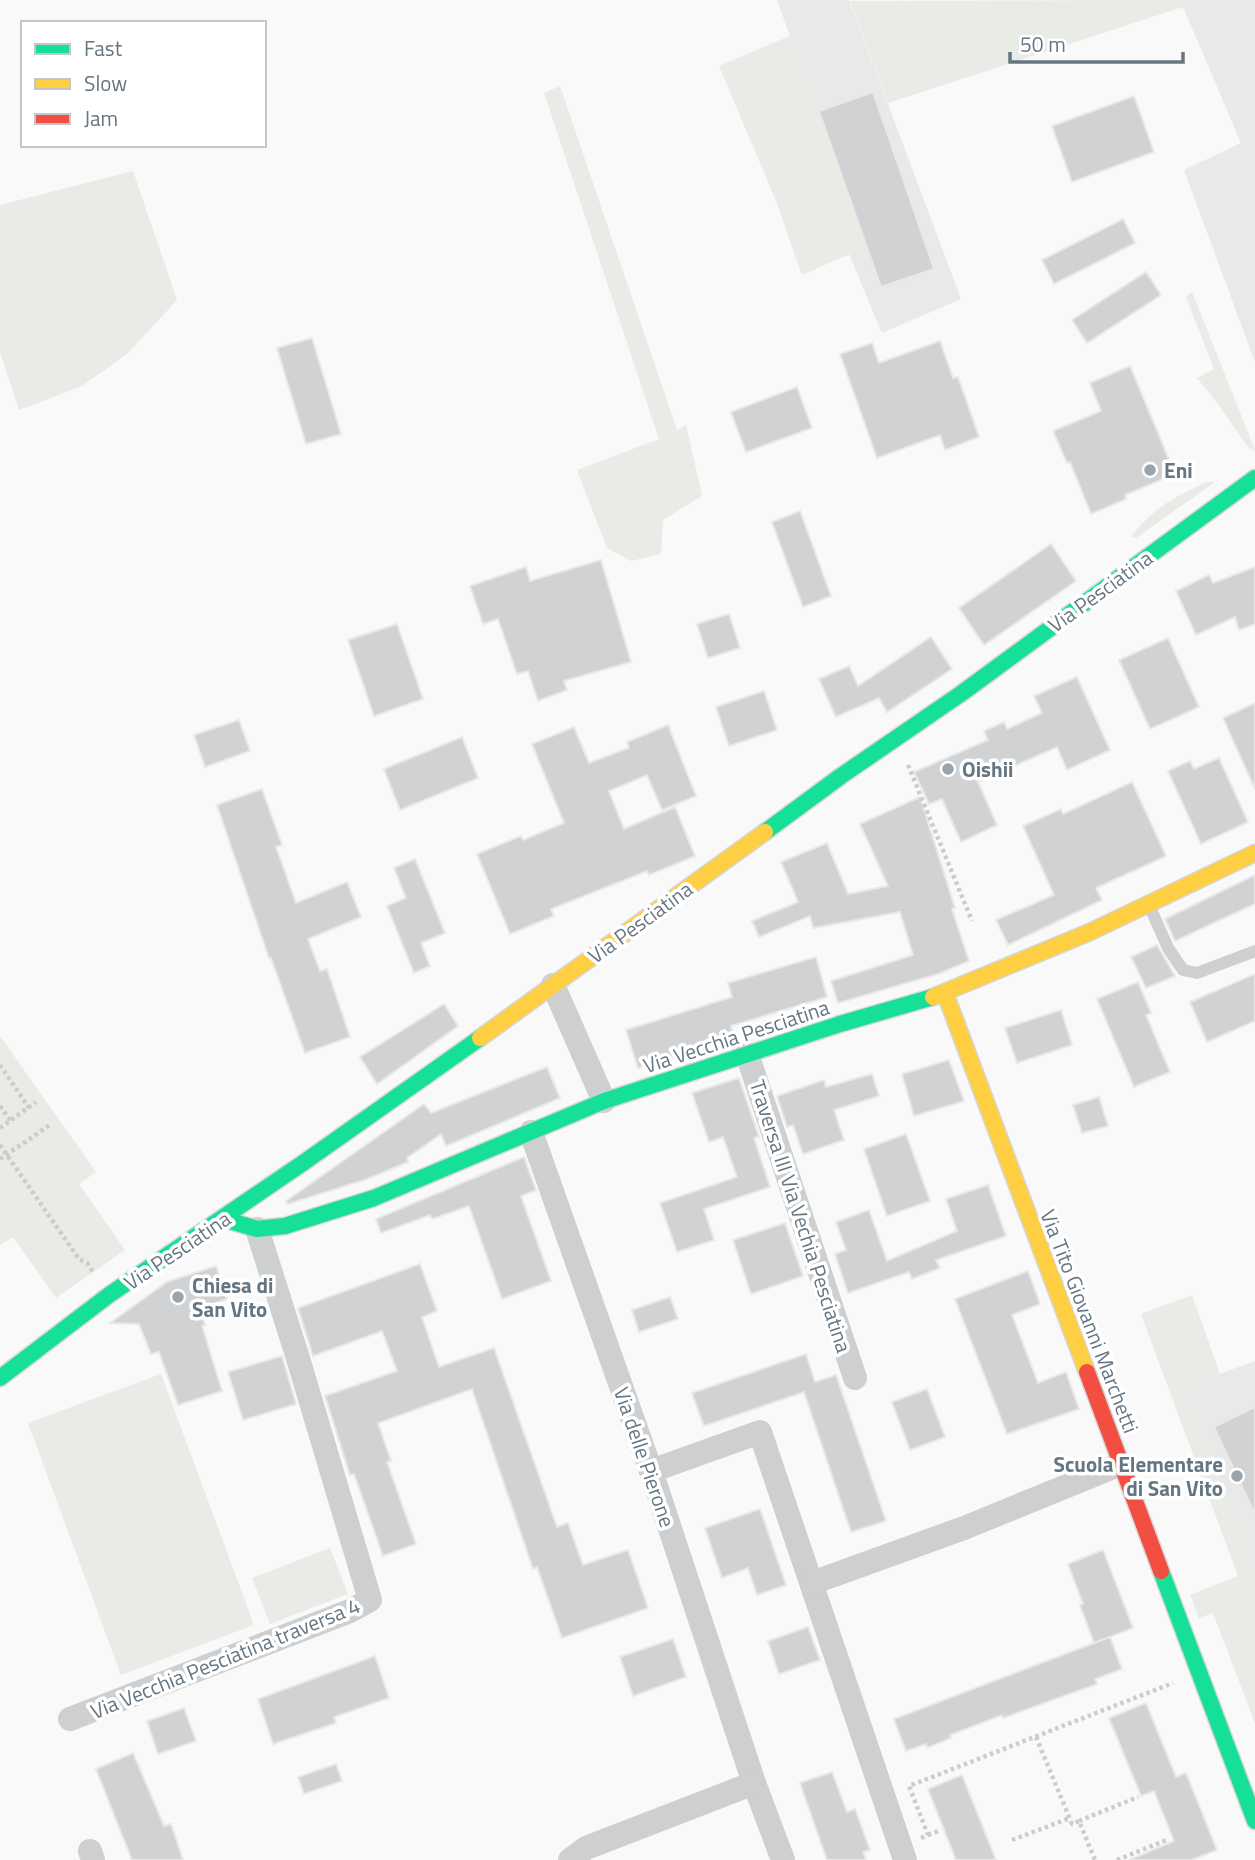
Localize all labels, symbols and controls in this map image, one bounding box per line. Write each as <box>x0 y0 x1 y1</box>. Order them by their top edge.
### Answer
legend <box>21 21 266 147</box>
scale bar <box>1010 21 1183 65</box>
text: 50 m <box>1020 28 1066 60</box>
text: Fast <box>84 32 123 64</box>
text: Slow <box>84 67 127 99</box>
text: Jam <box>84 102 118 134</box>
place label: Eni <box>1164 454 1193 486</box>
marker: Eni <box>1142 462 1158 478</box>
street label: Via Pesciatina <box>1041 542 1159 640</box>
place label: Oishii <box>962 753 1013 785</box>
marker: Oishii <box>940 761 956 777</box>
street label: Via Pesciatina <box>581 873 699 971</box>
street label: Via Vecchia Pesciatina <box>639 991 834 1081</box>
street label: Traversa III Via Vechia Pesciatina <box>742 1076 860 1357</box>
street label: Via Pesciatina <box>117 1202 237 1298</box>
street label: Via Tito Giovanni Marchetti <box>1033 1205 1147 1437</box>
place label: Chiesa di San Vito <box>192 1269 273 1325</box>
marker: Chiesa di San Vito <box>170 1289 186 1305</box>
street label: Via delle Pierone <box>606 1383 684 1531</box>
place label: Scuola Elementare di San Vito <box>1054 1448 1223 1504</box>
marker: Scuola Elementare di San Vito <box>1229 1468 1245 1484</box>
street label: Via Vecchia Pesciatina traversa 4 <box>85 1589 365 1727</box>

